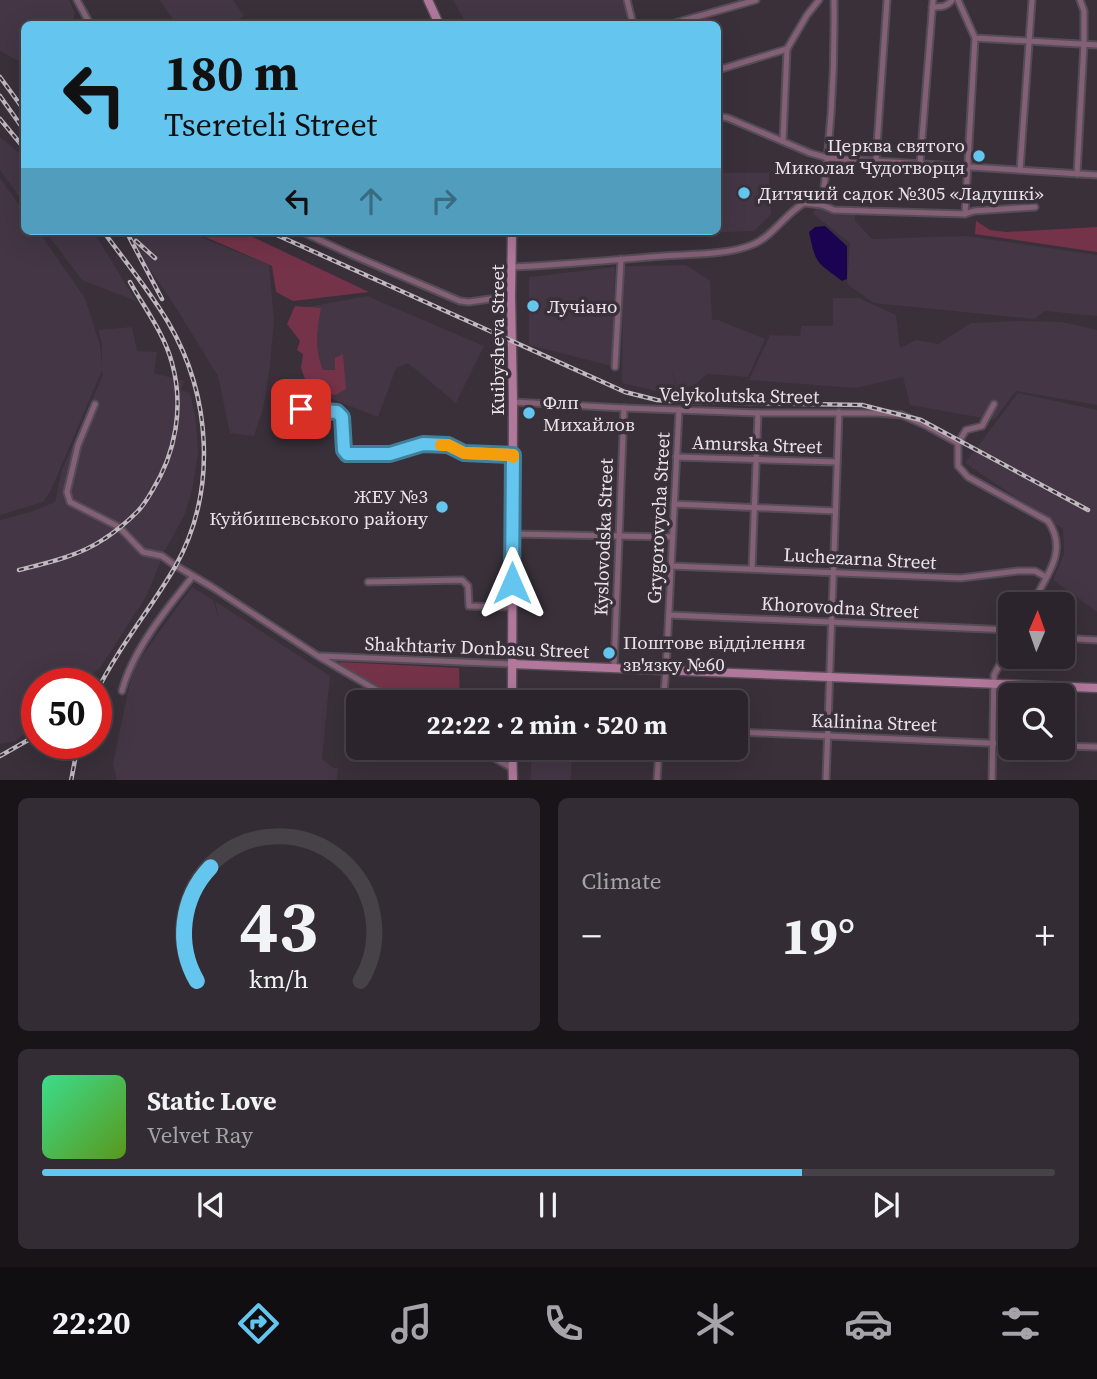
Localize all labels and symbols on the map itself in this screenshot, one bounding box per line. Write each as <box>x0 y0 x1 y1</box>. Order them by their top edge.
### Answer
place label: Церква святого Миколая Чудотворця <box>774 132 965 180</box>
marker: Церква святого Миколая Чудотворця <box>971 148 987 164</box>
place label: Дитячий садок №305 «Ладушкі» <box>758 180 1044 206</box>
marker: Дитячий садок №305 «Ладушкі» <box>736 185 752 201</box>
street label: Kuibysheva Street <box>484 264 510 415</box>
place label: Лучіано <box>547 293 618 319</box>
marker: Лучіано <box>525 298 541 314</box>
pin <box>271 379 331 439</box>
street label: Velykolutska Street <box>659 381 820 409</box>
place label: Флп Михайлов <box>543 389 635 437</box>
marker: Флп Михайлов <box>521 405 537 421</box>
street label: Amurska Street <box>691 429 823 459</box>
street label: Grygorovycha Street <box>641 431 676 604</box>
street label: Kyslovodska Street <box>587 457 619 616</box>
place label: ЖЕУ №3 Куйбишевського району <box>209 483 428 531</box>
marker: ЖЕУ №3 Куйбишевського району <box>434 499 450 515</box>
street label: Luchezarna Street <box>783 541 938 575</box>
position arrow <box>475 546 549 620</box>
street label: Khorovodna Street <box>760 590 920 624</box>
north arrow <box>998 592 1074 668</box>
place label: Поштове відділення зв'язку №60 <box>623 629 806 677</box>
street label: Shakhtariv Donbasu Street <box>364 630 590 664</box>
marker: Поштове відділення зв'язку №60 <box>601 645 617 661</box>
speed limit sign: 50 <box>21 668 112 759</box>
street label: Kalinina Street <box>811 707 938 737</box>

